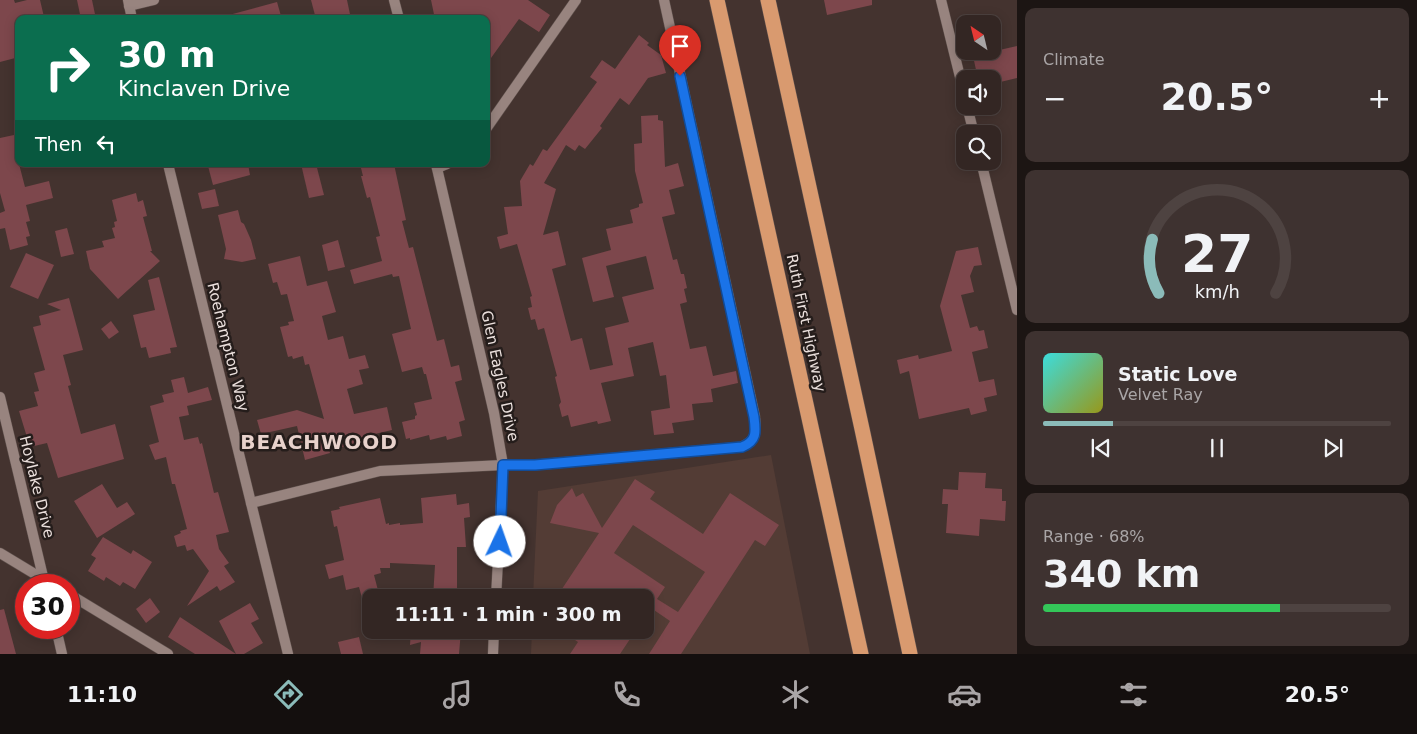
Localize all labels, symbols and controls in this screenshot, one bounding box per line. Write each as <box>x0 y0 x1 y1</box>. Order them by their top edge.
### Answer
north arrow <box>956 15 1001 60</box>
map controls <box>956 15 1001 170</box>
pin <box>659 25 701 76</box>
icon: arrive <box>666 32 694 60</box>
icon: right <box>35 35 100 100</box>
text: 30 m <box>118 35 215 75</box>
text: Climate <box>1043 50 1105 69</box>
button: sound <box>956 70 1001 115</box>
text: 20.5° <box>1161 75 1273 119</box>
text: Kinclaven Drive <box>118 76 290 101</box>
text: − <box>1043 82 1066 115</box>
text: + <box>1368 82 1391 115</box>
button: search <box>956 125 1001 170</box>
icon: left <box>92 130 120 158</box>
text: Then <box>35 133 82 155</box>
text: 27 <box>1181 224 1253 284</box>
street label: Ruth First Highway <box>783 252 829 394</box>
street label: Roehampton Way <box>203 281 253 413</box>
text: km/h <box>1194 281 1240 302</box>
street label: Glen Eagles Drive <box>477 309 523 443</box>
text: Static Love <box>1118 363 1238 385</box>
text: Velvet Ray <box>1118 385 1203 404</box>
district label: BEACHWOOD <box>240 430 398 454</box>
street label: Hoylake Drive <box>16 434 58 540</box>
icon: previous <box>1087 434 1115 462</box>
icon: pause <box>1203 434 1231 462</box>
icon: next <box>1319 434 1347 462</box>
position arrow <box>473 515 525 567</box>
text: Range · 68% <box>1043 527 1145 546</box>
text: 340 km <box>1043 552 1200 596</box>
speed limit sign: 30 <box>15 574 80 639</box>
text: 11:11 · 1 min · 300 m <box>394 603 622 625</box>
icon: directions <box>271 677 306 712</box>
icon: music <box>440 677 475 712</box>
icon: phone <box>609 677 644 712</box>
icon: climate <box>778 677 813 712</box>
icon: car <box>947 677 982 712</box>
icon: filters <box>1116 677 1151 712</box>
text: 11:10 <box>67 682 137 707</box>
text: 20.5° <box>1285 682 1350 707</box>

